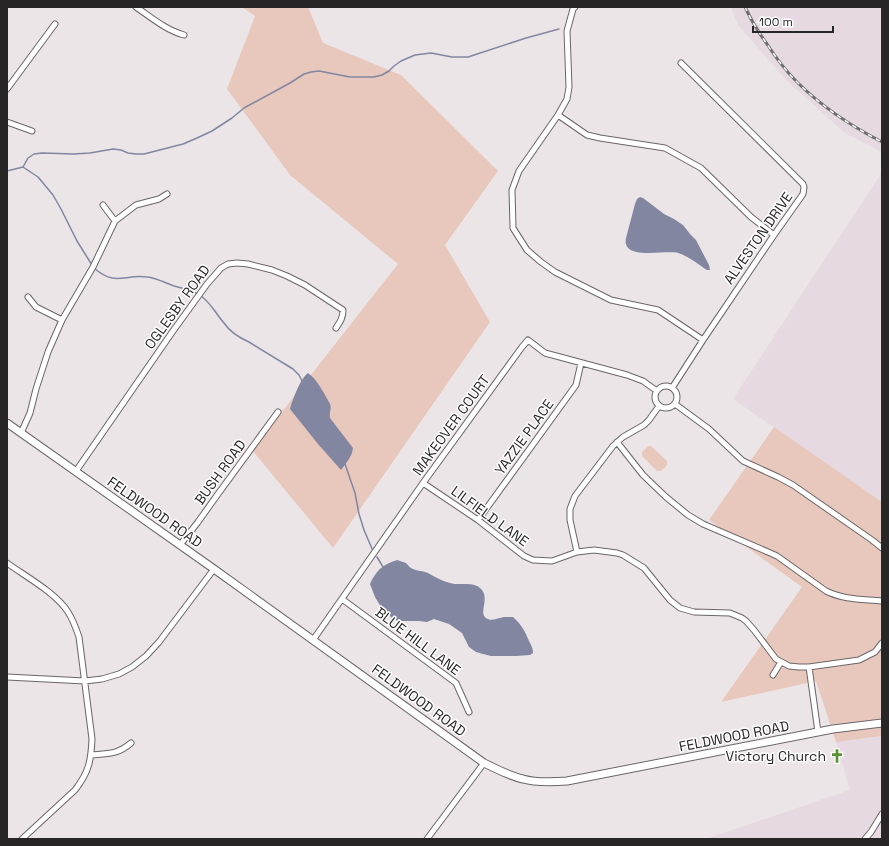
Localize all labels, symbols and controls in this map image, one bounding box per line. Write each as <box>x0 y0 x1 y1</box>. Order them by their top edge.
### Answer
scale bar <box>753 8 833 34</box>
text: 100 m <box>759 14 793 30</box>
street label: ALVESTON DRIVE <box>720 188 796 287</box>
street label: OGLESBY ROAD <box>140 261 214 353</box>
street label: MAKEOVER COURT <box>408 371 494 479</box>
street label: YAZZIE PLACE <box>491 396 557 478</box>
street label: BUSH ROAD <box>190 436 250 508</box>
street label: FELDWOOD ROAD <box>104 473 206 551</box>
street label: LILFIELD LANE <box>448 482 532 550</box>
street label: BLUE HILL LANE <box>372 603 464 679</box>
street label: FELDWOOD ROAD <box>368 660 470 740</box>
street label: FELDWOOD ROAD <box>677 716 791 756</box>
place label: Victory Church <box>726 747 826 765</box>
church icon: Victory Church <box>829 748 845 764</box>

